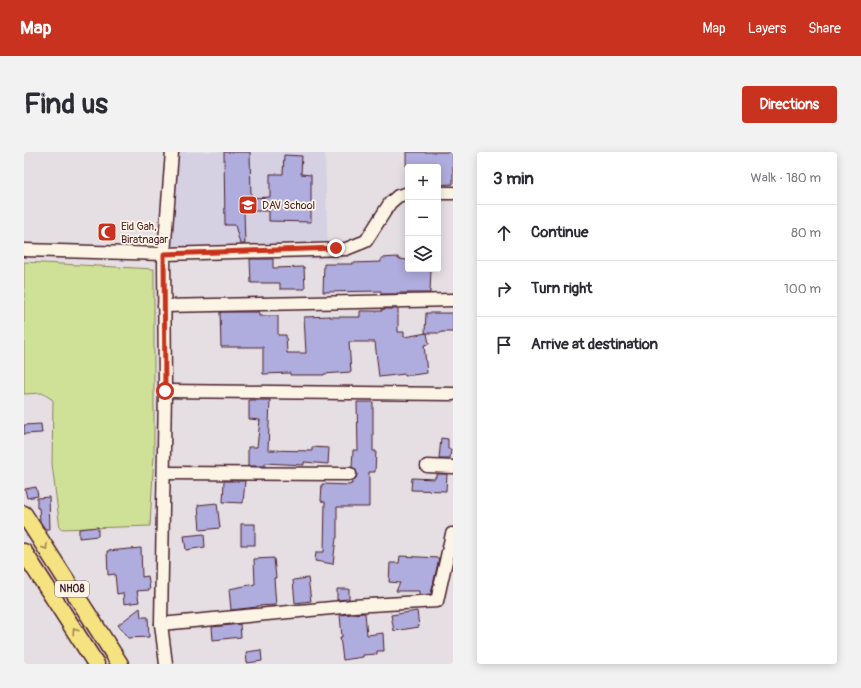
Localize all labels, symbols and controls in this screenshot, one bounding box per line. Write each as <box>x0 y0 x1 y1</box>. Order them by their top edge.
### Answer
text: Map <box>20 16 51 40</box>
text: Map <box>703 20 726 37</box>
text: Layers <box>748 20 786 37</box>
text: Share <box>808 20 841 37</box>
button: Directions <box>742 86 837 123</box>
text: Find us <box>24 87 108 122</box>
map controls <box>405 164 441 272</box>
button: + <box>405 164 441 200</box>
text: 3 min <box>493 168 534 189</box>
text: Walk · 180 m <box>751 170 821 186</box>
school or university icon: DAV School <box>237 194 259 216</box>
place label: DAV School <box>262 199 315 212</box>
button: − <box>405 200 441 236</box>
place label: Eid Gah, Biratnagar <box>121 220 168 246</box>
mosque icon: Eid Gah, Biratnagar <box>96 221 118 243</box>
icon: ahead <box>493 222 515 244</box>
text: Continue <box>531 223 589 242</box>
text: 80 m <box>791 225 821 241</box>
button: layers <box>405 236 441 272</box>
route end <box>327 239 345 257</box>
icon: right <box>493 278 515 300</box>
text: Turn right <box>531 279 592 298</box>
text: 100 m <box>784 281 821 297</box>
icon: arrive <box>493 334 515 356</box>
text: Arrive at destination <box>531 335 658 354</box>
route start <box>156 382 174 400</box>
one-way arrow <box>40 543 48 550</box>
road number: NH08 <box>55 581 89 597</box>
one-way arrow <box>72 628 80 635</box>

